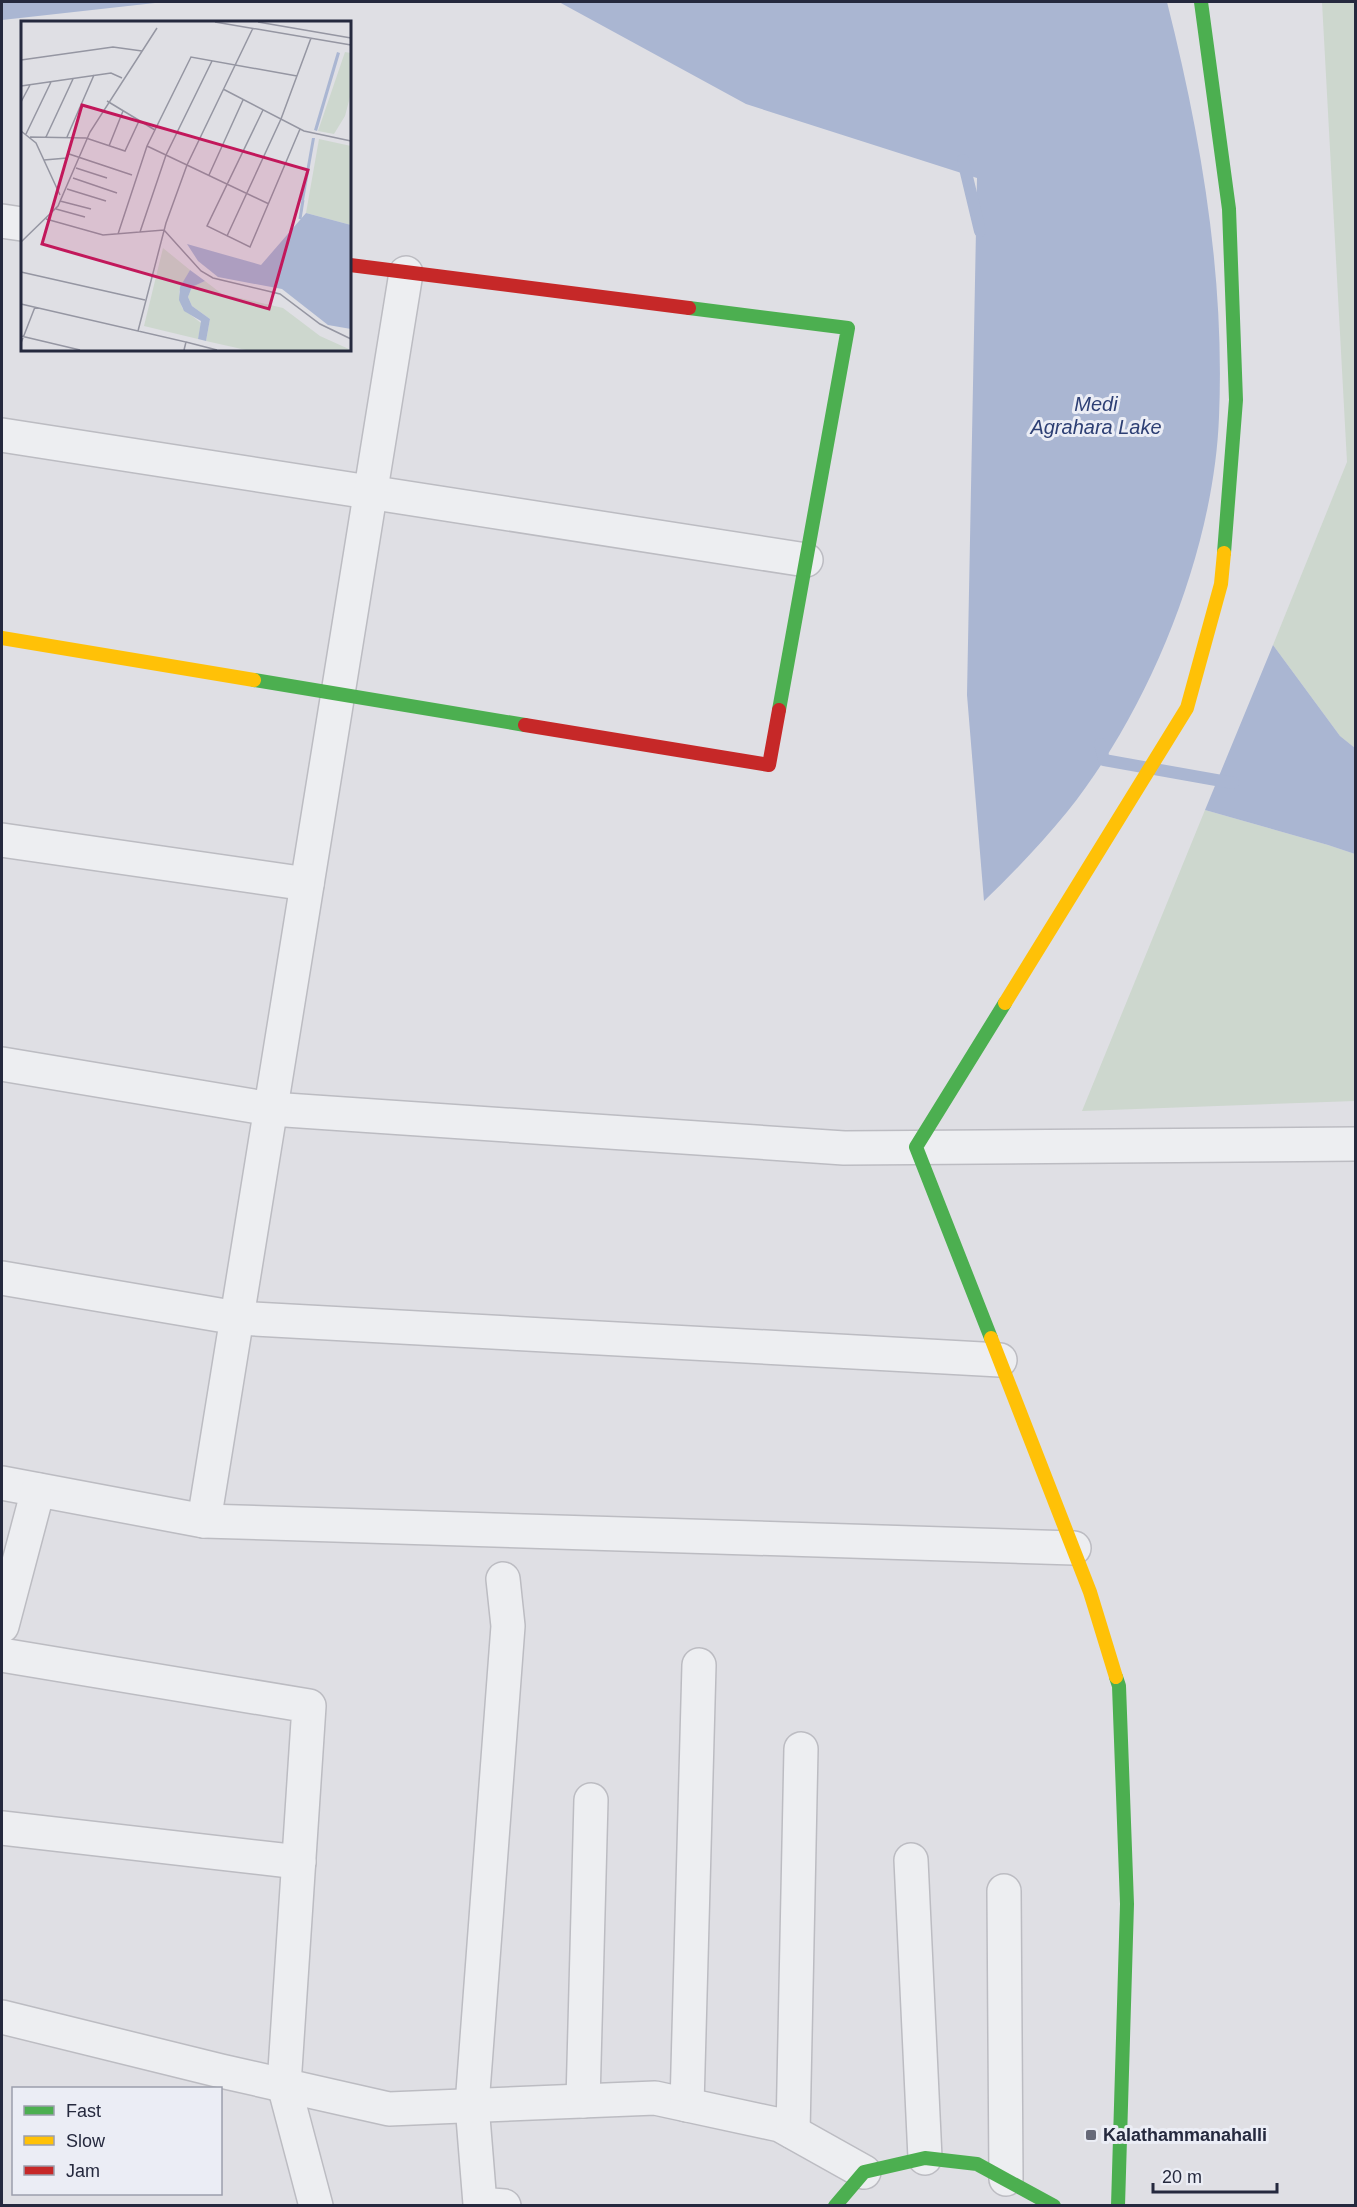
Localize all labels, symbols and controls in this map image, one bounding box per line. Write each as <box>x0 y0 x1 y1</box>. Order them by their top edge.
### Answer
inset map <box>21 21 351 351</box>
water label: Medi Agrahara Lake <box>1029 393 1162 438</box>
legend <box>12 2087 222 2195</box>
text: Fast <box>66 2101 101 2121</box>
place label: Kalathammanahalli <box>1103 2125 1267 2145</box>
marker: Kalathammanahalli <box>1084 2128 1098 2142</box>
text: Slow <box>66 2131 106 2151</box>
scale bar <box>1153 2156 1278 2194</box>
text: Jam <box>66 2161 100 2181</box>
text: 20 m <box>1162 2167 1202 2187</box>

